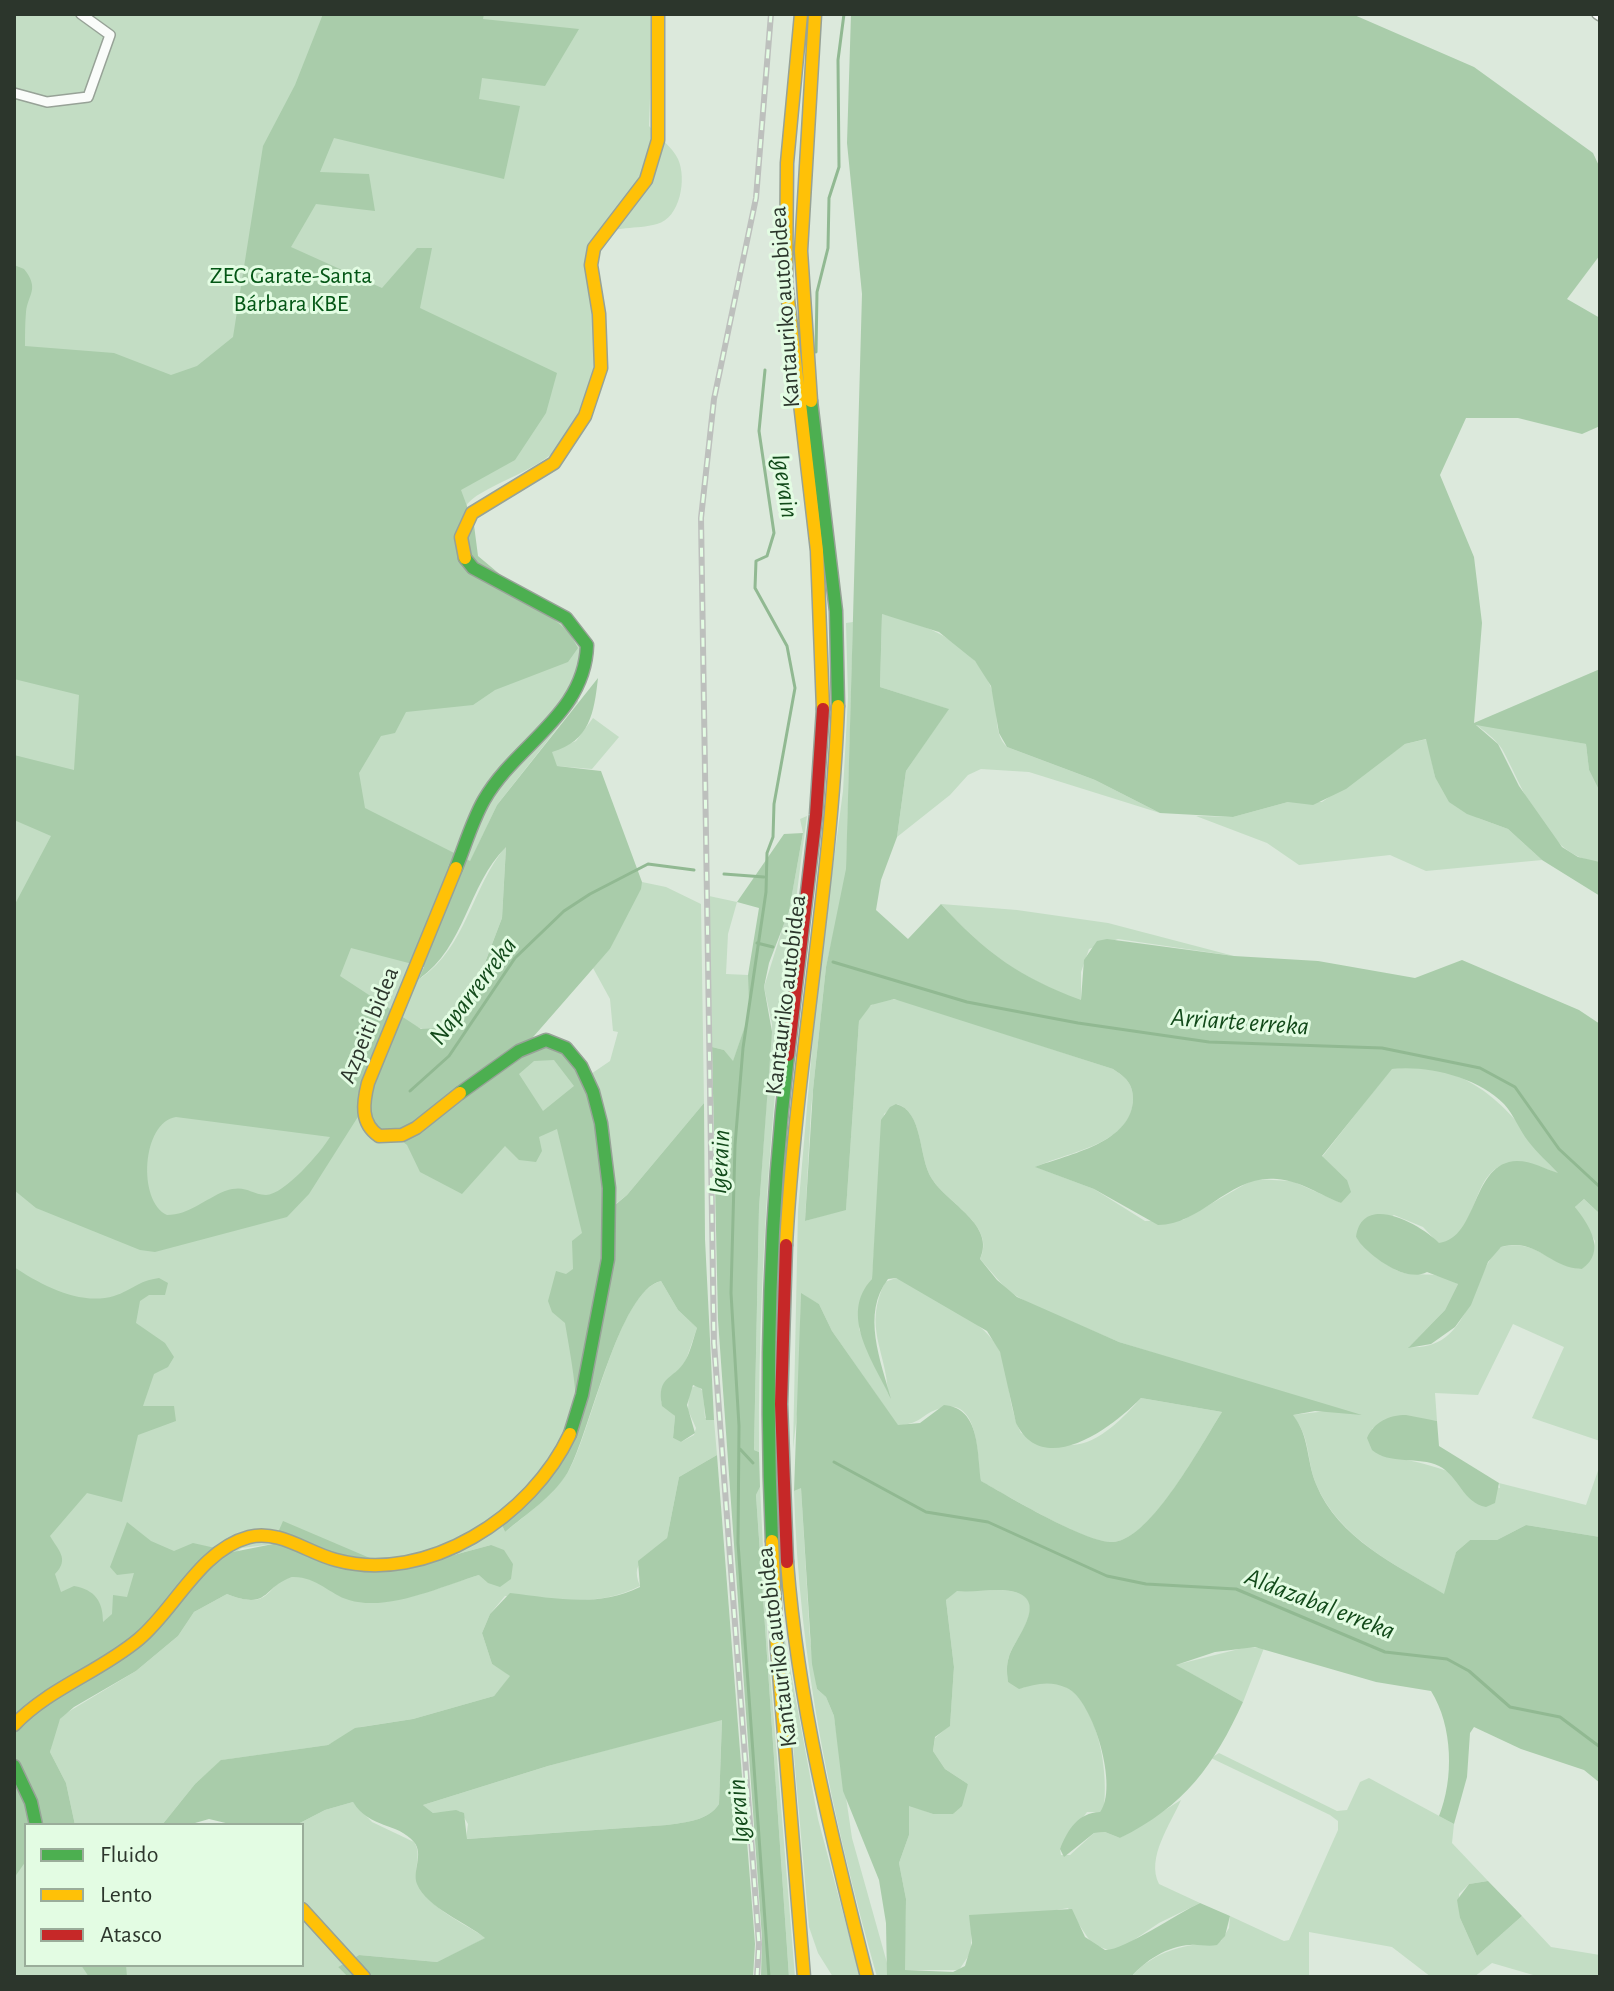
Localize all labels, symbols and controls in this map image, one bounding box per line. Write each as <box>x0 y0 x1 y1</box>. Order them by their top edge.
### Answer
street label: Kantauriko autobidea <box>764 205 806 409</box>
park label: ZEC Garate-Santa Bárbara KBE <box>210 262 372 318</box>
water label: Igerain <box>765 451 805 521</box>
street label: Kantauriko autobidea <box>759 893 813 1097</box>
water label: Naparrerreka <box>422 931 524 1051</box>
street label: Azpeiti bidea <box>333 963 405 1087</box>
water label: Arriarte erreka <box>1170 1002 1310 1042</box>
water label: Igerain <box>703 1129 737 1195</box>
street label: Kantauriko autobidea <box>750 1545 804 1749</box>
water label: Aldazabal erreka <box>1241 1561 1399 1647</box>
water label: Igerain <box>721 1778 757 1844</box>
legend <box>24 1823 304 1967</box>
text: Fluido <box>100 1843 159 1867</box>
text: Lento <box>100 1883 152 1907</box>
text: Atasco <box>100 1923 162 1947</box>

